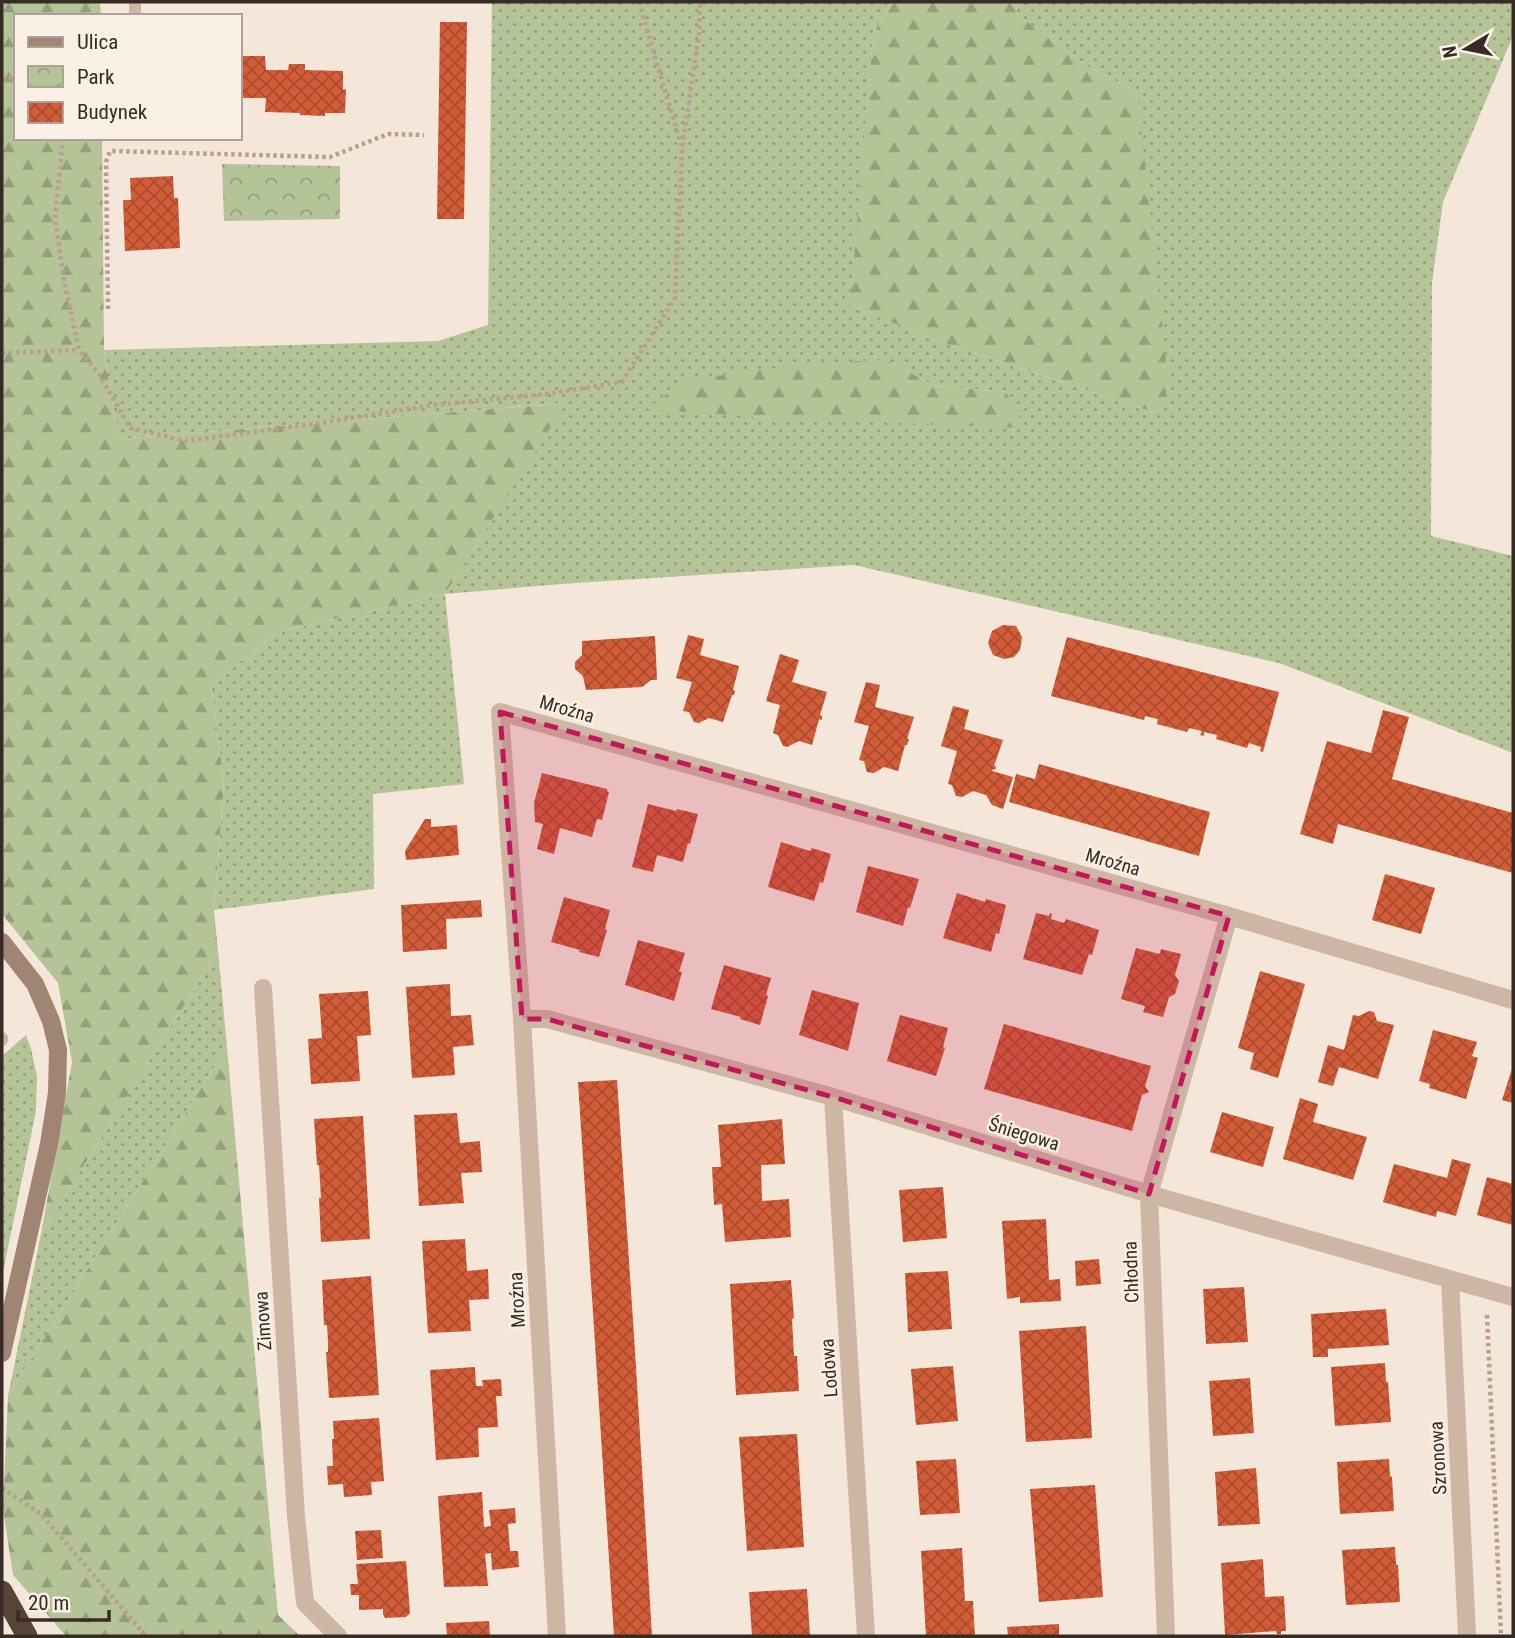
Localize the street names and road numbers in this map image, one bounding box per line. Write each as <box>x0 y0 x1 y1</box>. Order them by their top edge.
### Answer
street label: Mroźna <box>537 690 597 728</box>
street label: Mroźna <box>1083 843 1143 881</box>
street label: Śniegowa <box>986 1112 1062 1156</box>
street label: Chłodna <box>1118 1241 1144 1303</box>
street label: Mroźna <box>504 1271 530 1329</box>
street label: Zimowa <box>249 1290 277 1352</box>
street label: Lodowa <box>815 1338 843 1398</box>
street label: Szronowa <box>1425 1421 1451 1495</box>

